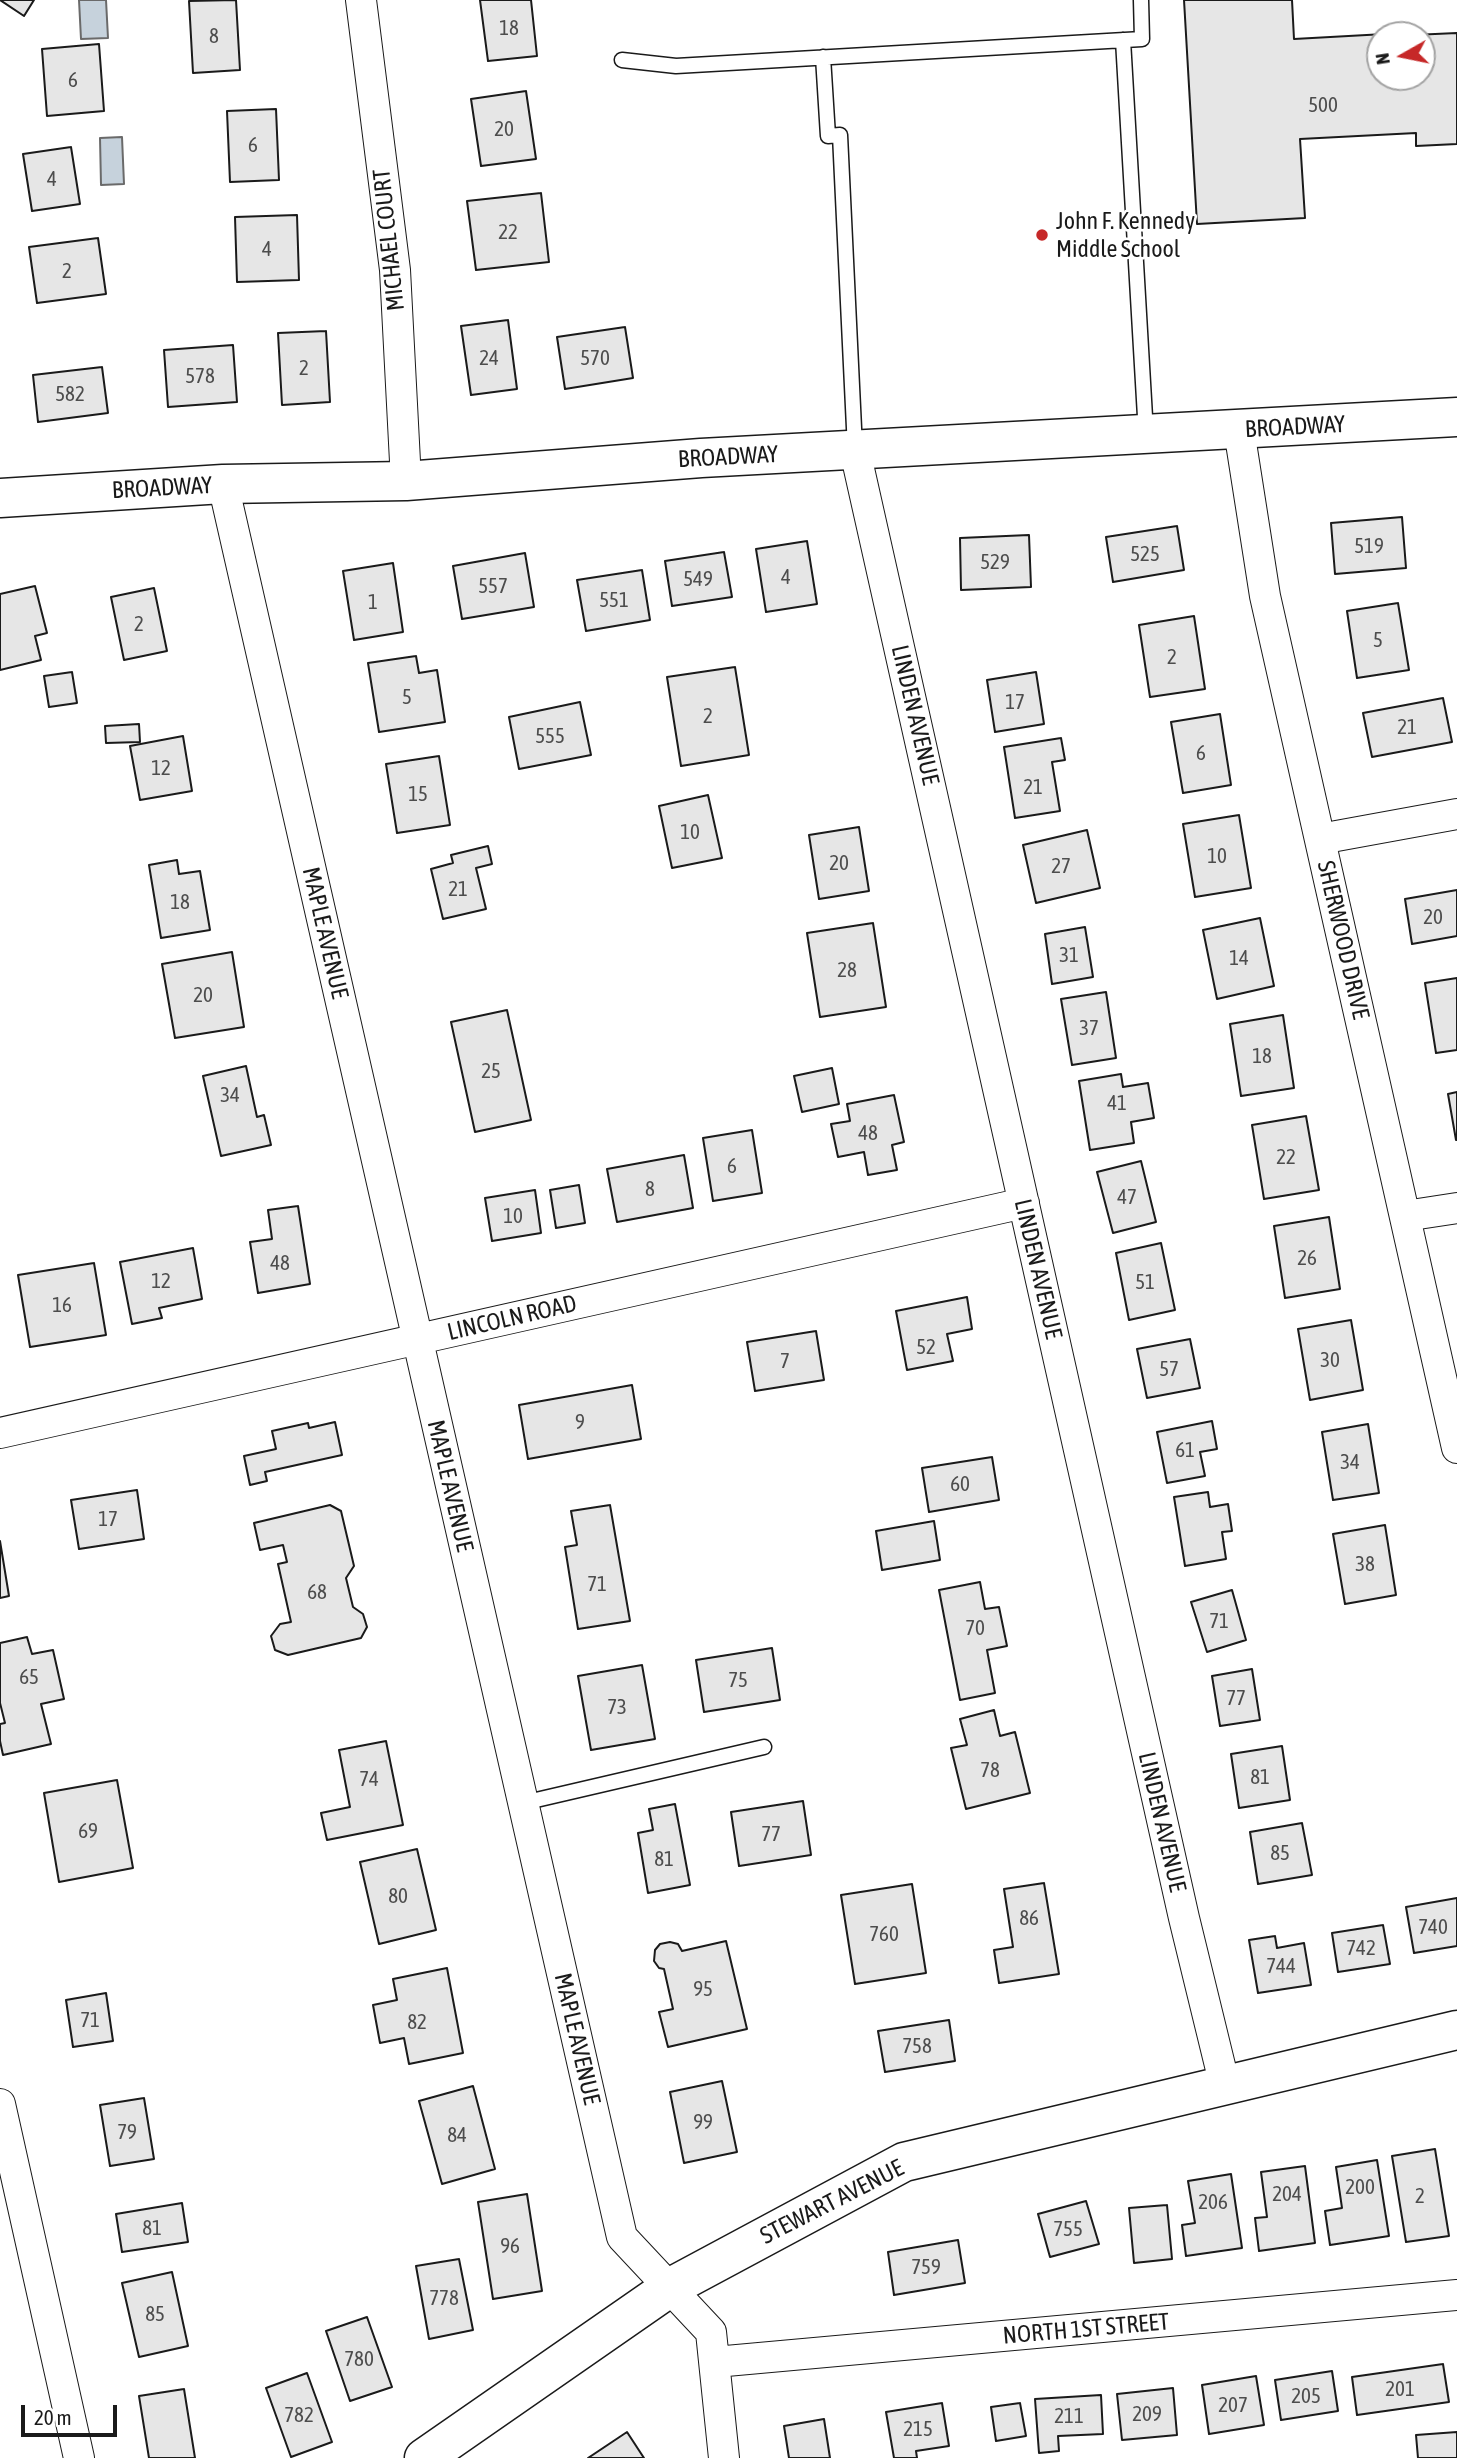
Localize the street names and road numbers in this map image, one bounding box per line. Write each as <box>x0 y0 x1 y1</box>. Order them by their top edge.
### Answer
street label: MICHAEL COURT <box>367 168 411 312</box>
street label: BROADWAY <box>1244 410 1346 444</box>
street label: BROADWAY <box>677 440 779 474</box>
street label: BROADWAY <box>111 471 213 505</box>
street label: LINDEN AVENUE <box>885 642 945 788</box>
street label: SHERWOOD DRIVE <box>1311 858 1375 1022</box>
street label: MAPLE AVENUE <box>296 864 354 1002</box>
street label: LINDEN AVENUE <box>1008 1196 1068 1342</box>
street label: LINCOLN ROAD <box>445 1289 579 1347</box>
street label: MAPLE AVENUE <box>421 1417 479 1555</box>
street label: LINDEN AVENUE <box>1132 1749 1192 1895</box>
street label: MAPLE AVENUE <box>548 1970 606 2108</box>
street label: STEWART AVENUE <box>755 2153 909 2251</box>
street label: NORTH 1ST STREET <box>1002 2307 1170 2351</box>

